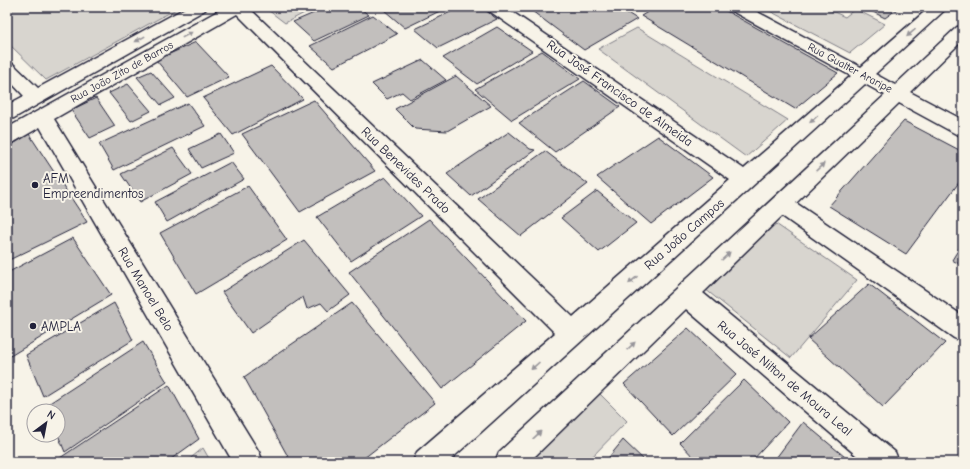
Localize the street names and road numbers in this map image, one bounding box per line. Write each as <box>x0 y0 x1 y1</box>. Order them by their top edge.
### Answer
street label: Rua José Francisco de Almeida <box>544 37 696 149</box>
street label: Rua João Zito de Barros <box>68 38 176 106</box>
street label: Rua Gualter Araripe <box>805 40 895 96</box>
street label: Rua Benevides Prado <box>358 124 454 216</box>
street label: Rua João Campos <box>641 195 727 273</box>
street label: Rua Manoel Belo <box>115 244 177 334</box>
street label: Rua José Nilton de Moura Leal <box>715 317 855 439</box>

